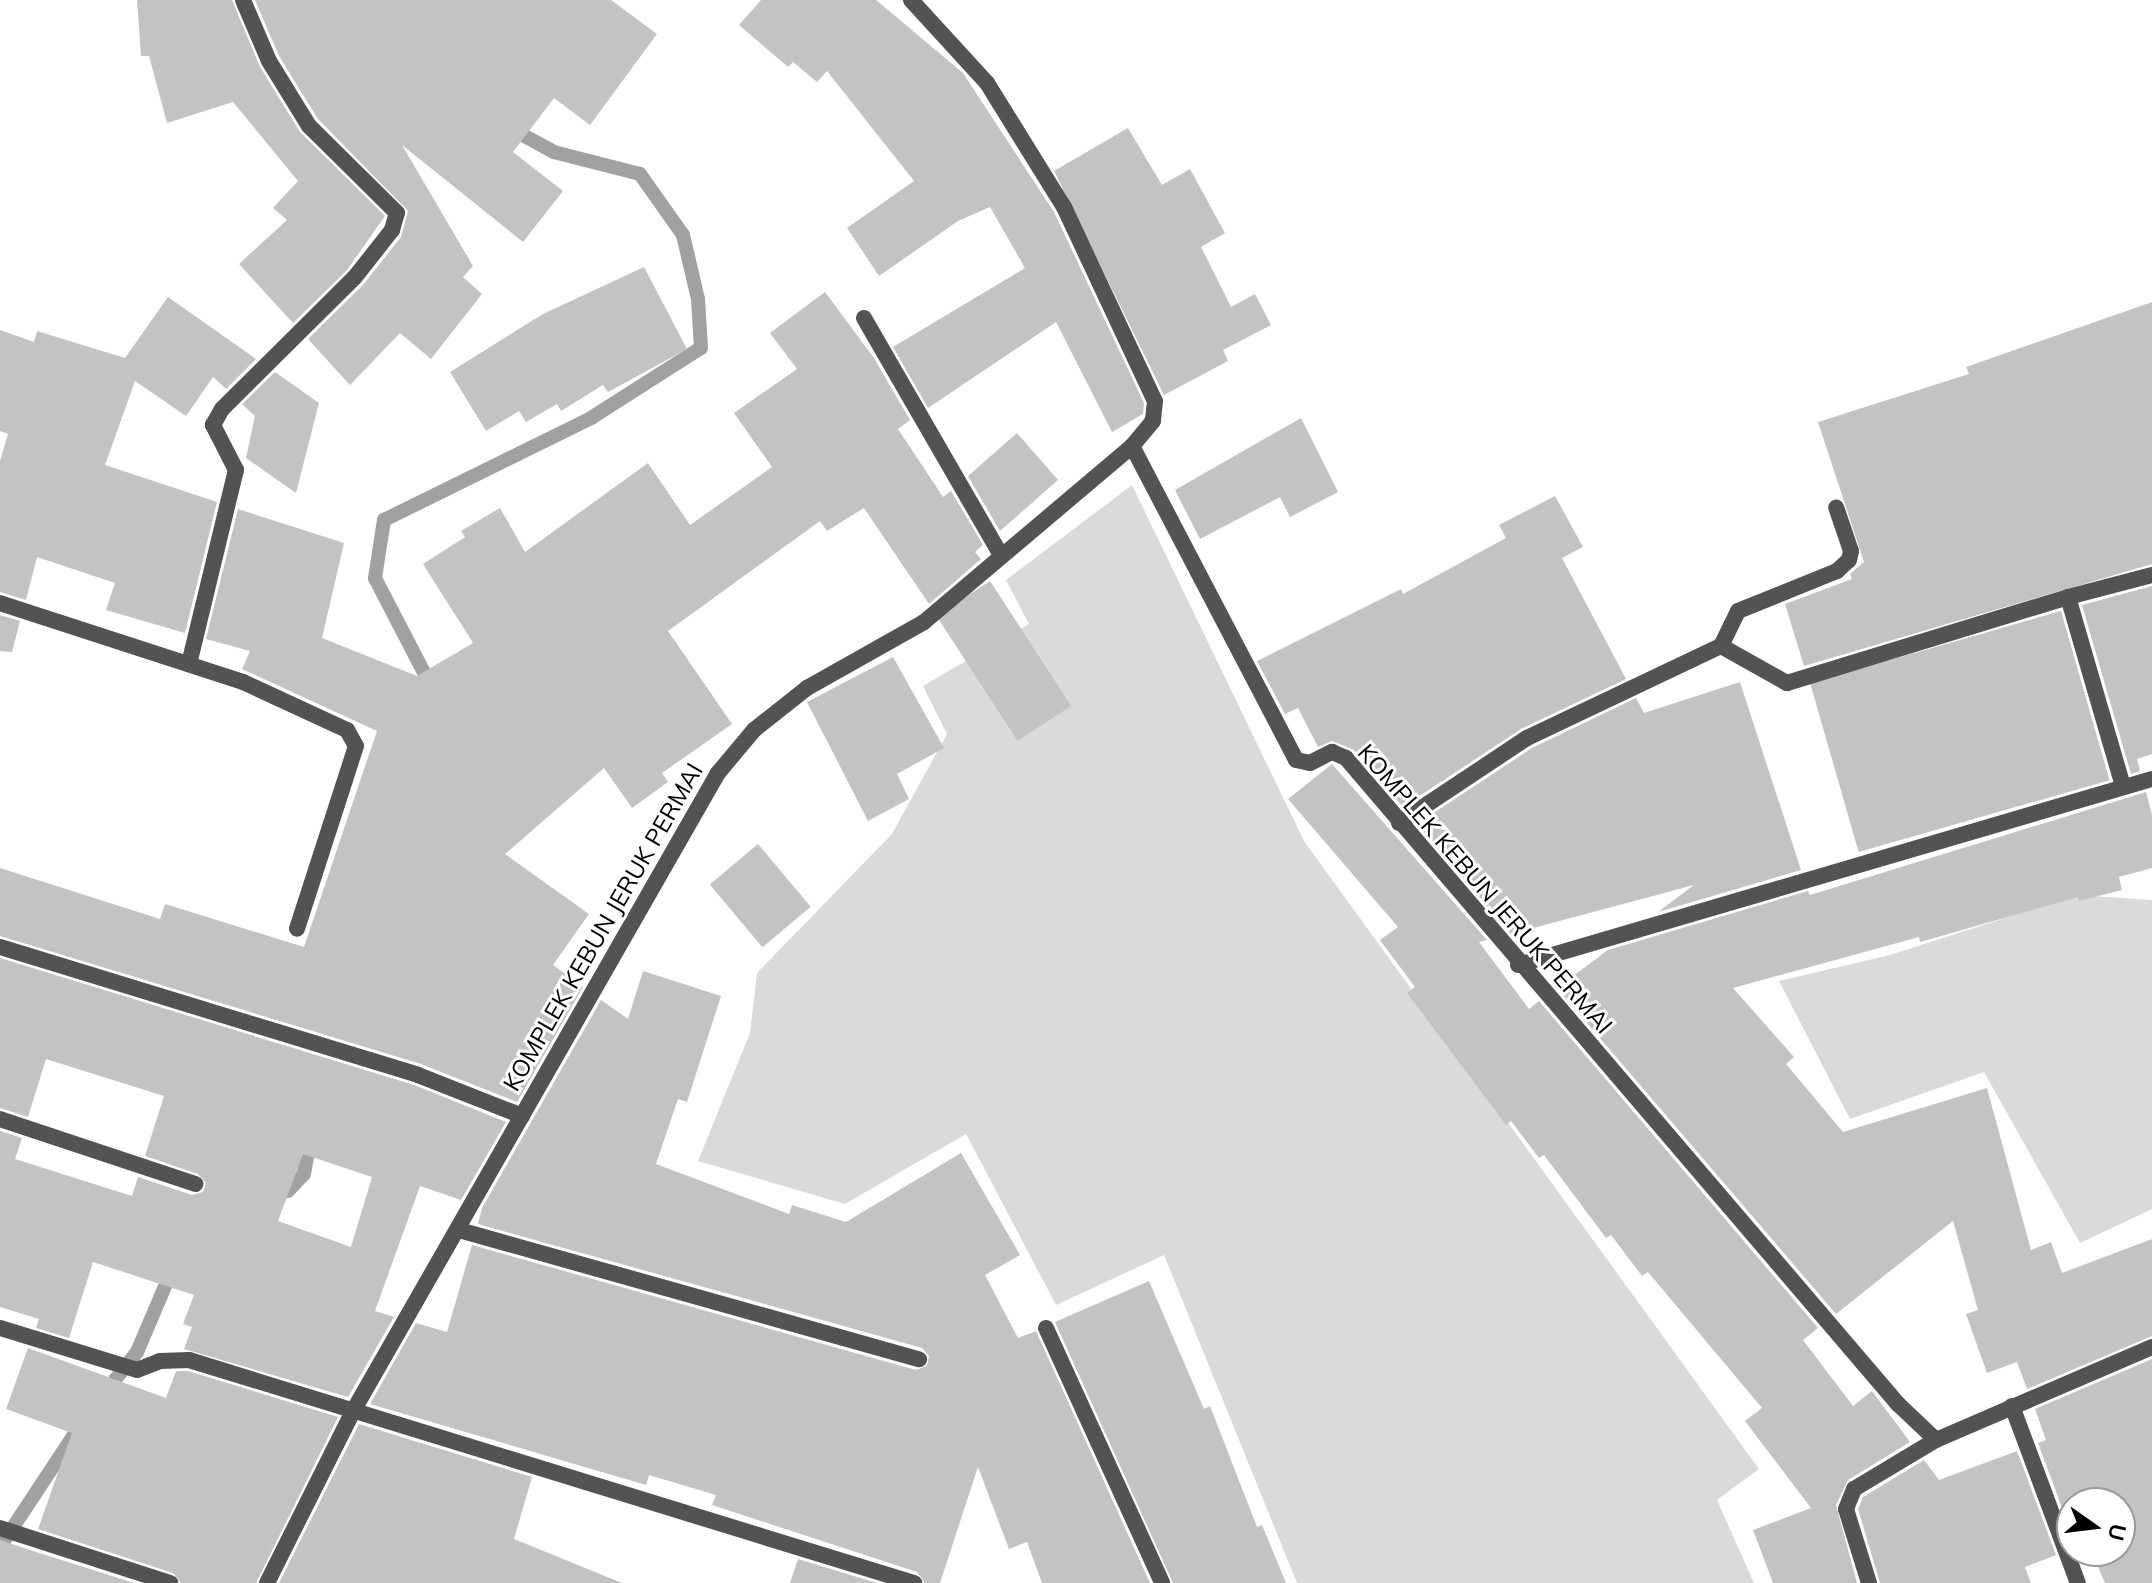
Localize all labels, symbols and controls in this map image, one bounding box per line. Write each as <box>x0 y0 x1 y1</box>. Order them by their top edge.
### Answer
street label: KOMPLEK KEBUN JERUK PERMAI <box>1352 739 1618 1039</box>
street label: KOMPLEK KEBUN JERUK PERMAI <box>497 758 709 1096</box>
north arrow <box>2056 1487 2136 1567</box>
text: U <box>2102 1521 2133 1544</box>

